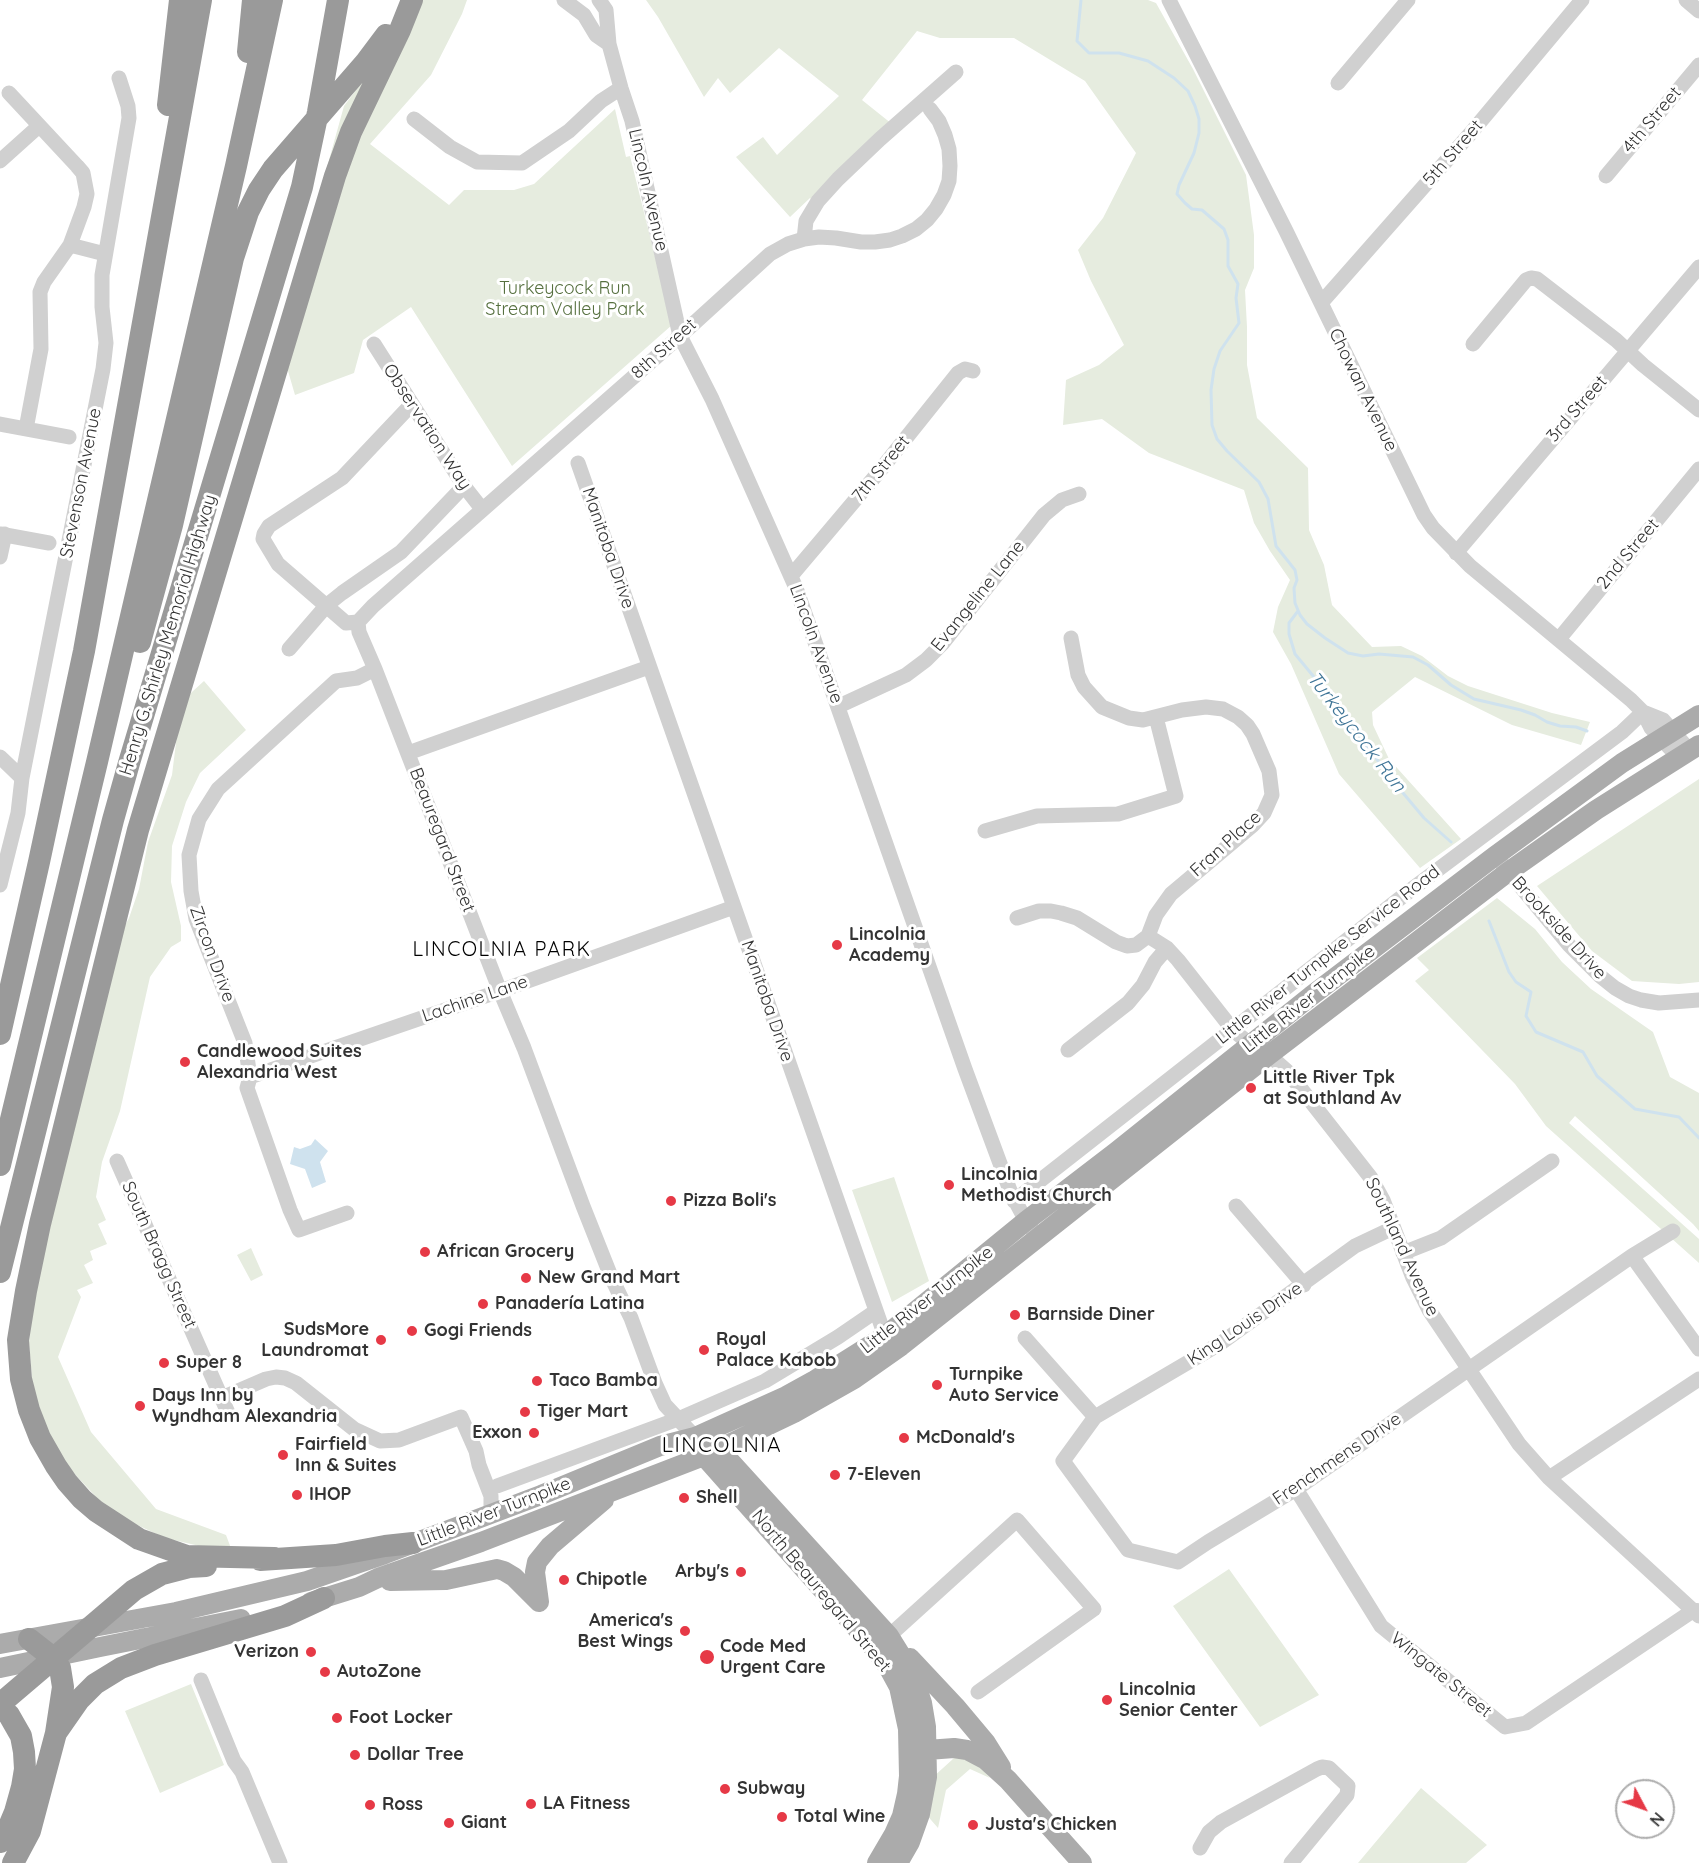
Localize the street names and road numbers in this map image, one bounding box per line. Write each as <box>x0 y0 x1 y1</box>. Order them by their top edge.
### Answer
street label: 4th Street <box>1618 82 1686 158</box>
street label: 5th Street <box>1419 116 1487 190</box>
street label: Lincoln Avenue <box>623 127 673 253</box>
street label: 8th Street <box>627 314 701 384</box>
street label: Chowan Avenue <box>1324 325 1402 455</box>
street label: Observation Way <box>378 360 476 494</box>
street label: 3rd Street <box>1542 371 1612 447</box>
street label: Stevenson Avenue <box>56 406 106 560</box>
street label: 7th Street <box>848 431 914 507</box>
street label: Manitoba Drive <box>577 484 639 612</box>
street label: Henry G. Shirley Memorial Highway <box>115 492 221 778</box>
street label: 2nd Street <box>1592 514 1664 594</box>
street label: Evangeline Lane <box>927 536 1029 656</box>
street label: Lincoln Avenue <box>784 582 848 706</box>
street label: Beauregard Street <box>404 765 480 915</box>
street label: Fran Place <box>1186 806 1266 882</box>
street label: Little River Turnpike Service Road <box>1212 861 1444 1049</box>
street label: Brookside Drive <box>1507 872 1611 984</box>
street label: Zircon Drive <box>185 903 239 1005</box>
street label: Manitoba Drive <box>736 937 798 1065</box>
street label: Little River Turnpike <box>1238 940 1380 1058</box>
street label: Lachine Lane <box>419 971 531 1027</box>
street label: Southland Avenue <box>1360 1174 1444 1320</box>
street label: South Bragg Street <box>117 1178 201 1332</box>
street label: Little River Turnpike <box>856 1241 998 1359</box>
street label: King Louis Drive <box>1184 1278 1306 1370</box>
street label: Frenchmens Drive <box>1269 1408 1405 1510</box>
street label: Little River Turnpike <box>414 1473 574 1551</box>
street label: North Beauregard Street <box>747 1505 895 1677</box>
street label: Wingate Street <box>1386 1628 1496 1722</box>

